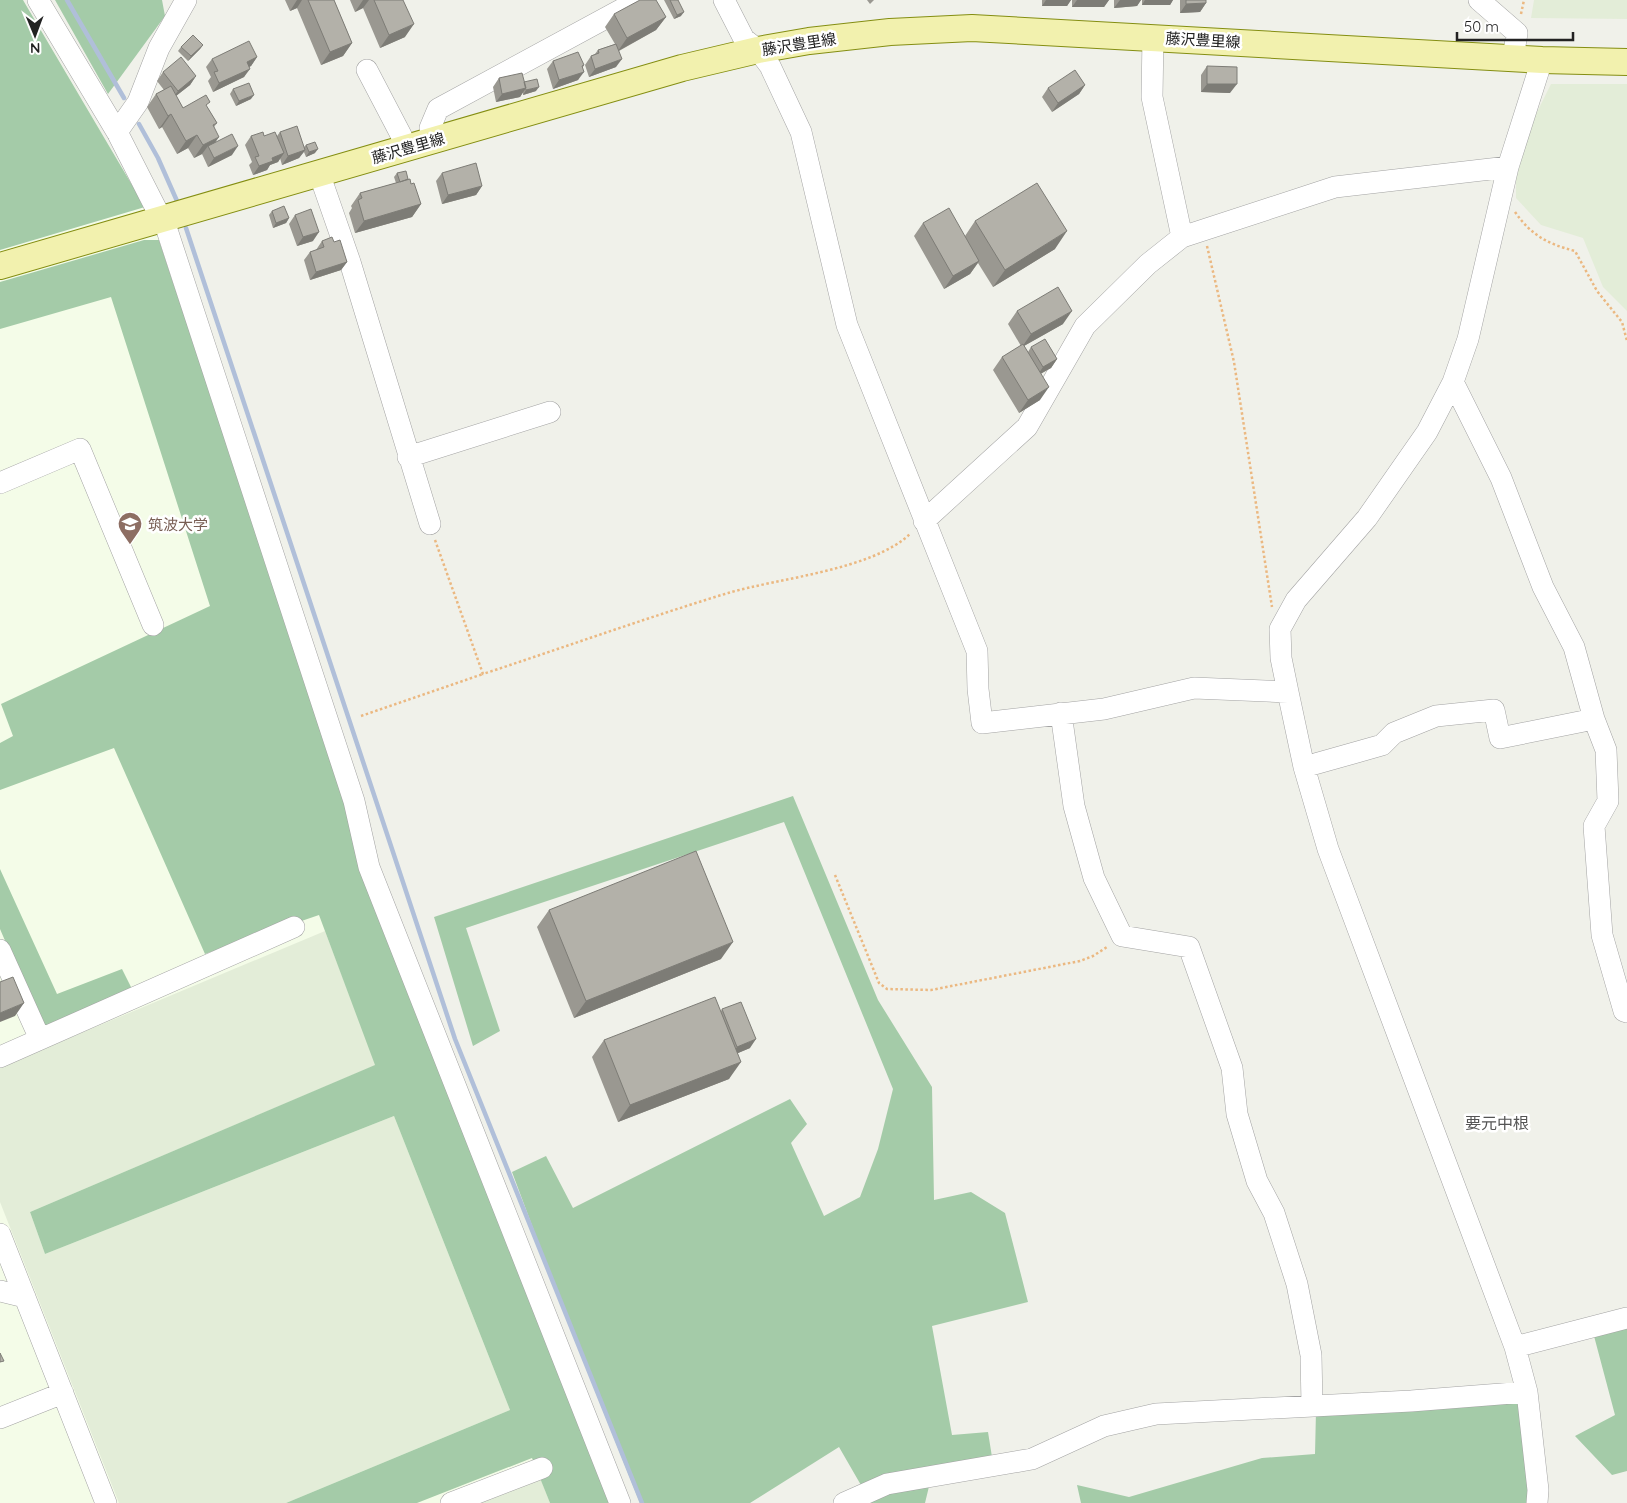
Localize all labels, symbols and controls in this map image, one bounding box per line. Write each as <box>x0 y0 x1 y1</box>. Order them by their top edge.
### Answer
north arrow <box>10 10 60 60</box>
scale bar <box>1457 10 1573 42</box>
text: 50 m <box>1464 17 1499 36</box>
street label: 藤沢豊里線 <box>760 29 838 59</box>
street label: 藤沢豊里線 <box>1165 29 1241 51</box>
text: N <box>30 39 41 57</box>
street label: 藤沢豊里線 <box>369 129 447 167</box>
school or university icon: 筑波大学 <box>117 511 143 545</box>
place label: 筑波大学 <box>148 515 208 534</box>
district label: 要元中根 <box>1465 1113 1529 1133</box>

